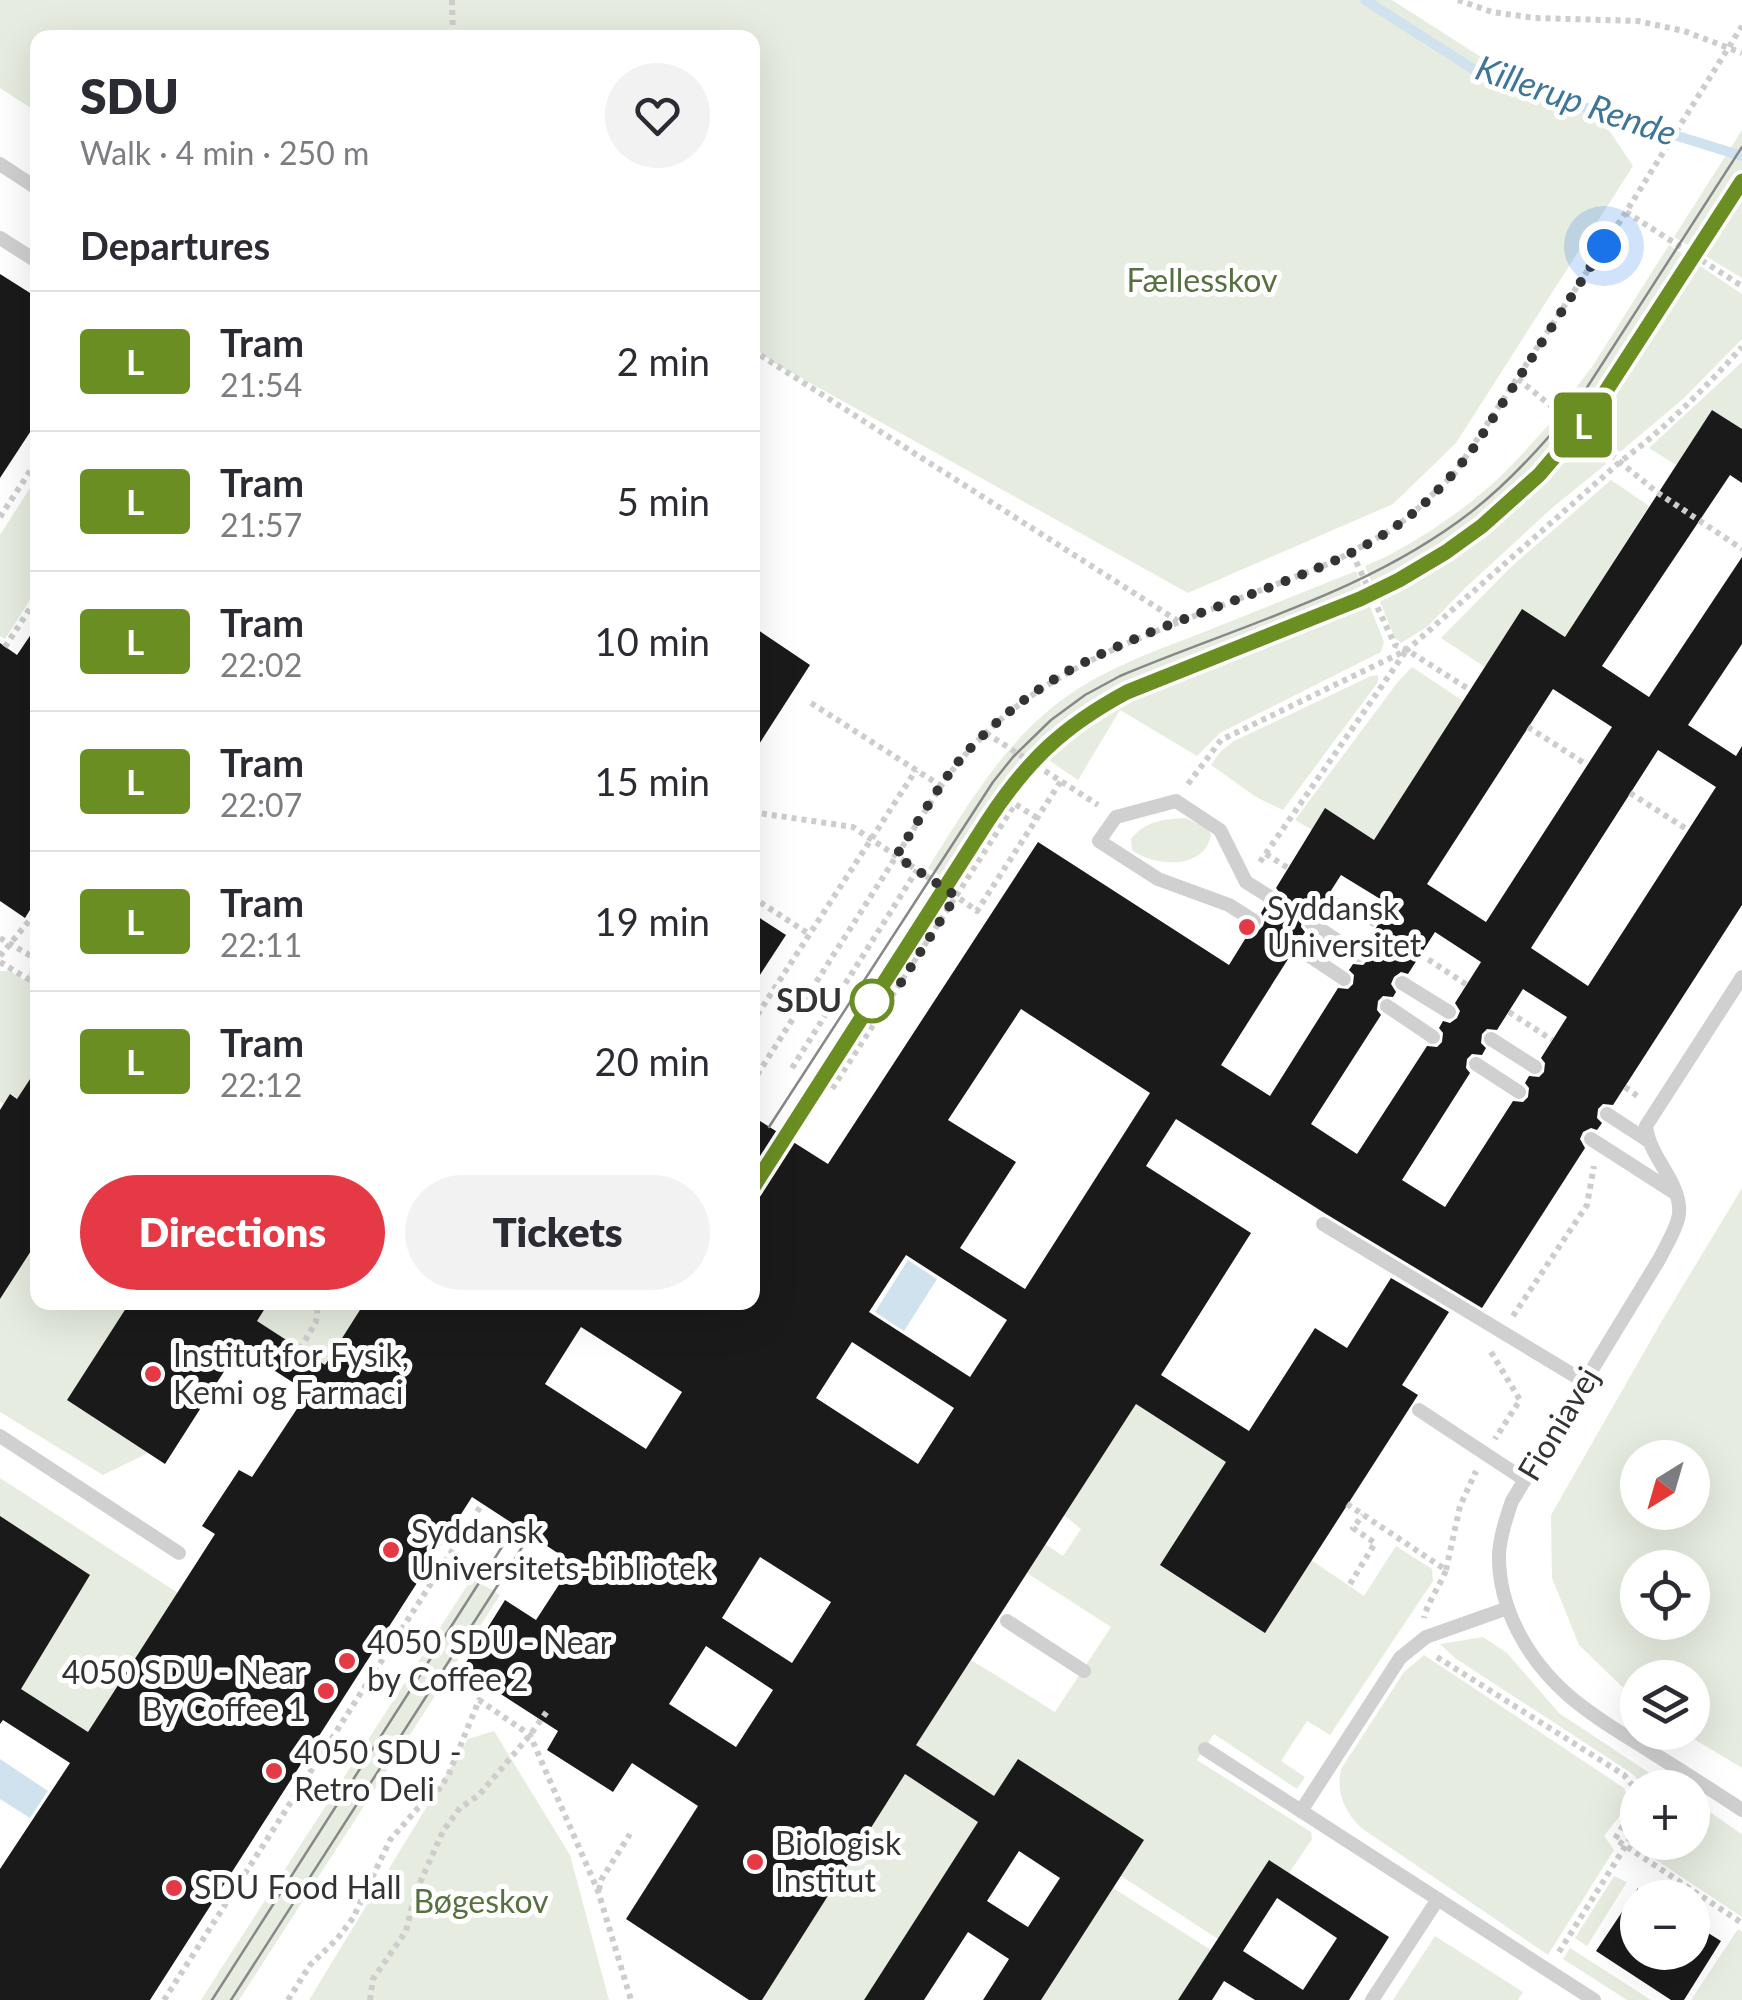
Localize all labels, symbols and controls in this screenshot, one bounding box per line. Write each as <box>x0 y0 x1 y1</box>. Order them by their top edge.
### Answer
water label: Killerup Rende <box>1471 45 1682 153</box>
button: heart <box>605 63 710 168</box>
text: SDU <box>80 67 179 124</box>
text: Walk · 4 min · 250 m <box>80 133 369 172</box>
your location <box>1579 221 1629 271</box>
text: Departures <box>80 222 270 268</box>
park label: Fællesskov <box>1127 260 1278 299</box>
text: Tram <box>220 319 304 365</box>
text: 2 min <box>617 338 710 384</box>
text: L <box>126 340 144 382</box>
text: 21:54 <box>220 365 302 404</box>
line badge: L <box>1550 392 1616 458</box>
text: L <box>1574 404 1592 446</box>
text: Tram <box>220 459 304 505</box>
text: 5 min <box>617 478 710 524</box>
text: L <box>126 480 144 522</box>
text: 21:57 <box>220 505 302 544</box>
text: Tram <box>220 599 304 645</box>
text: 10 min <box>595 618 710 664</box>
text: L <box>126 620 144 662</box>
text: 22:02 <box>220 645 302 684</box>
text: Tram <box>220 739 304 785</box>
text: 15 min <box>595 758 710 804</box>
text: L <box>126 760 144 802</box>
text: 22:07 <box>220 785 302 824</box>
text: Tram <box>220 879 304 925</box>
place label: Syddansk Universitet <box>1267 888 1422 964</box>
text: 19 min <box>595 898 710 944</box>
text: L <box>126 900 144 942</box>
marker: Syddansk Universitet <box>1236 916 1258 938</box>
text: 22:11 <box>220 925 302 964</box>
place label: SDU <box>776 980 842 1019</box>
marker: SDU <box>851 980 893 1022</box>
text: Tram <box>220 1019 304 1065</box>
text: 20 min <box>595 1038 710 1084</box>
text: L <box>126 1040 144 1082</box>
text: 22:12 <box>220 1065 302 1104</box>
button: Directions <box>80 1175 385 1290</box>
button: Tickets <box>405 1175 710 1290</box>
place label: Institut for Fysik, Kemi og Farmaci <box>173 1335 409 1411</box>
street label: Fioniavej <box>1509 1359 1607 1487</box>
marker: Institut for Fysik, Kemi og Farmaci <box>142 1363 164 1385</box>
north arrow <box>1620 1440 1710 1530</box>
map controls <box>1620 1440 1710 1970</box>
place label: Syddansk Universitets-bibliotek <box>411 1511 713 1587</box>
marker: Syddansk Universitets-bibliotek <box>380 1539 402 1561</box>
button: locate <box>1620 1550 1710 1640</box>
place label: 4050 SDU - Near by Coffee 2 <box>367 1622 612 1698</box>
marker: 4050 SDU - Near by Coffee 2 <box>336 1650 358 1672</box>
place label: 4050 SDU - Near By Coffee 1 <box>62 1652 306 1728</box>
button: layers <box>1620 1660 1710 1750</box>
marker: 4050 SDU - Near By Coffee 1 <box>315 1680 337 1702</box>
place label: 4050 SDU - Retro Deli <box>294 1732 462 1808</box>
marker: 4050 SDU - Retro Deli <box>263 1760 285 1782</box>
button: + <box>1620 1770 1710 1860</box>
place label: Biologisk Institut <box>775 1823 902 1899</box>
marker: Biologisk Institut <box>744 1851 766 1873</box>
place label: SDU Food Hall <box>194 1867 402 1906</box>
marker: SDU Food Hall <box>163 1877 185 1899</box>
button: − <box>1620 1880 1710 1970</box>
park label: Bøgeskov <box>413 1881 549 1920</box>

